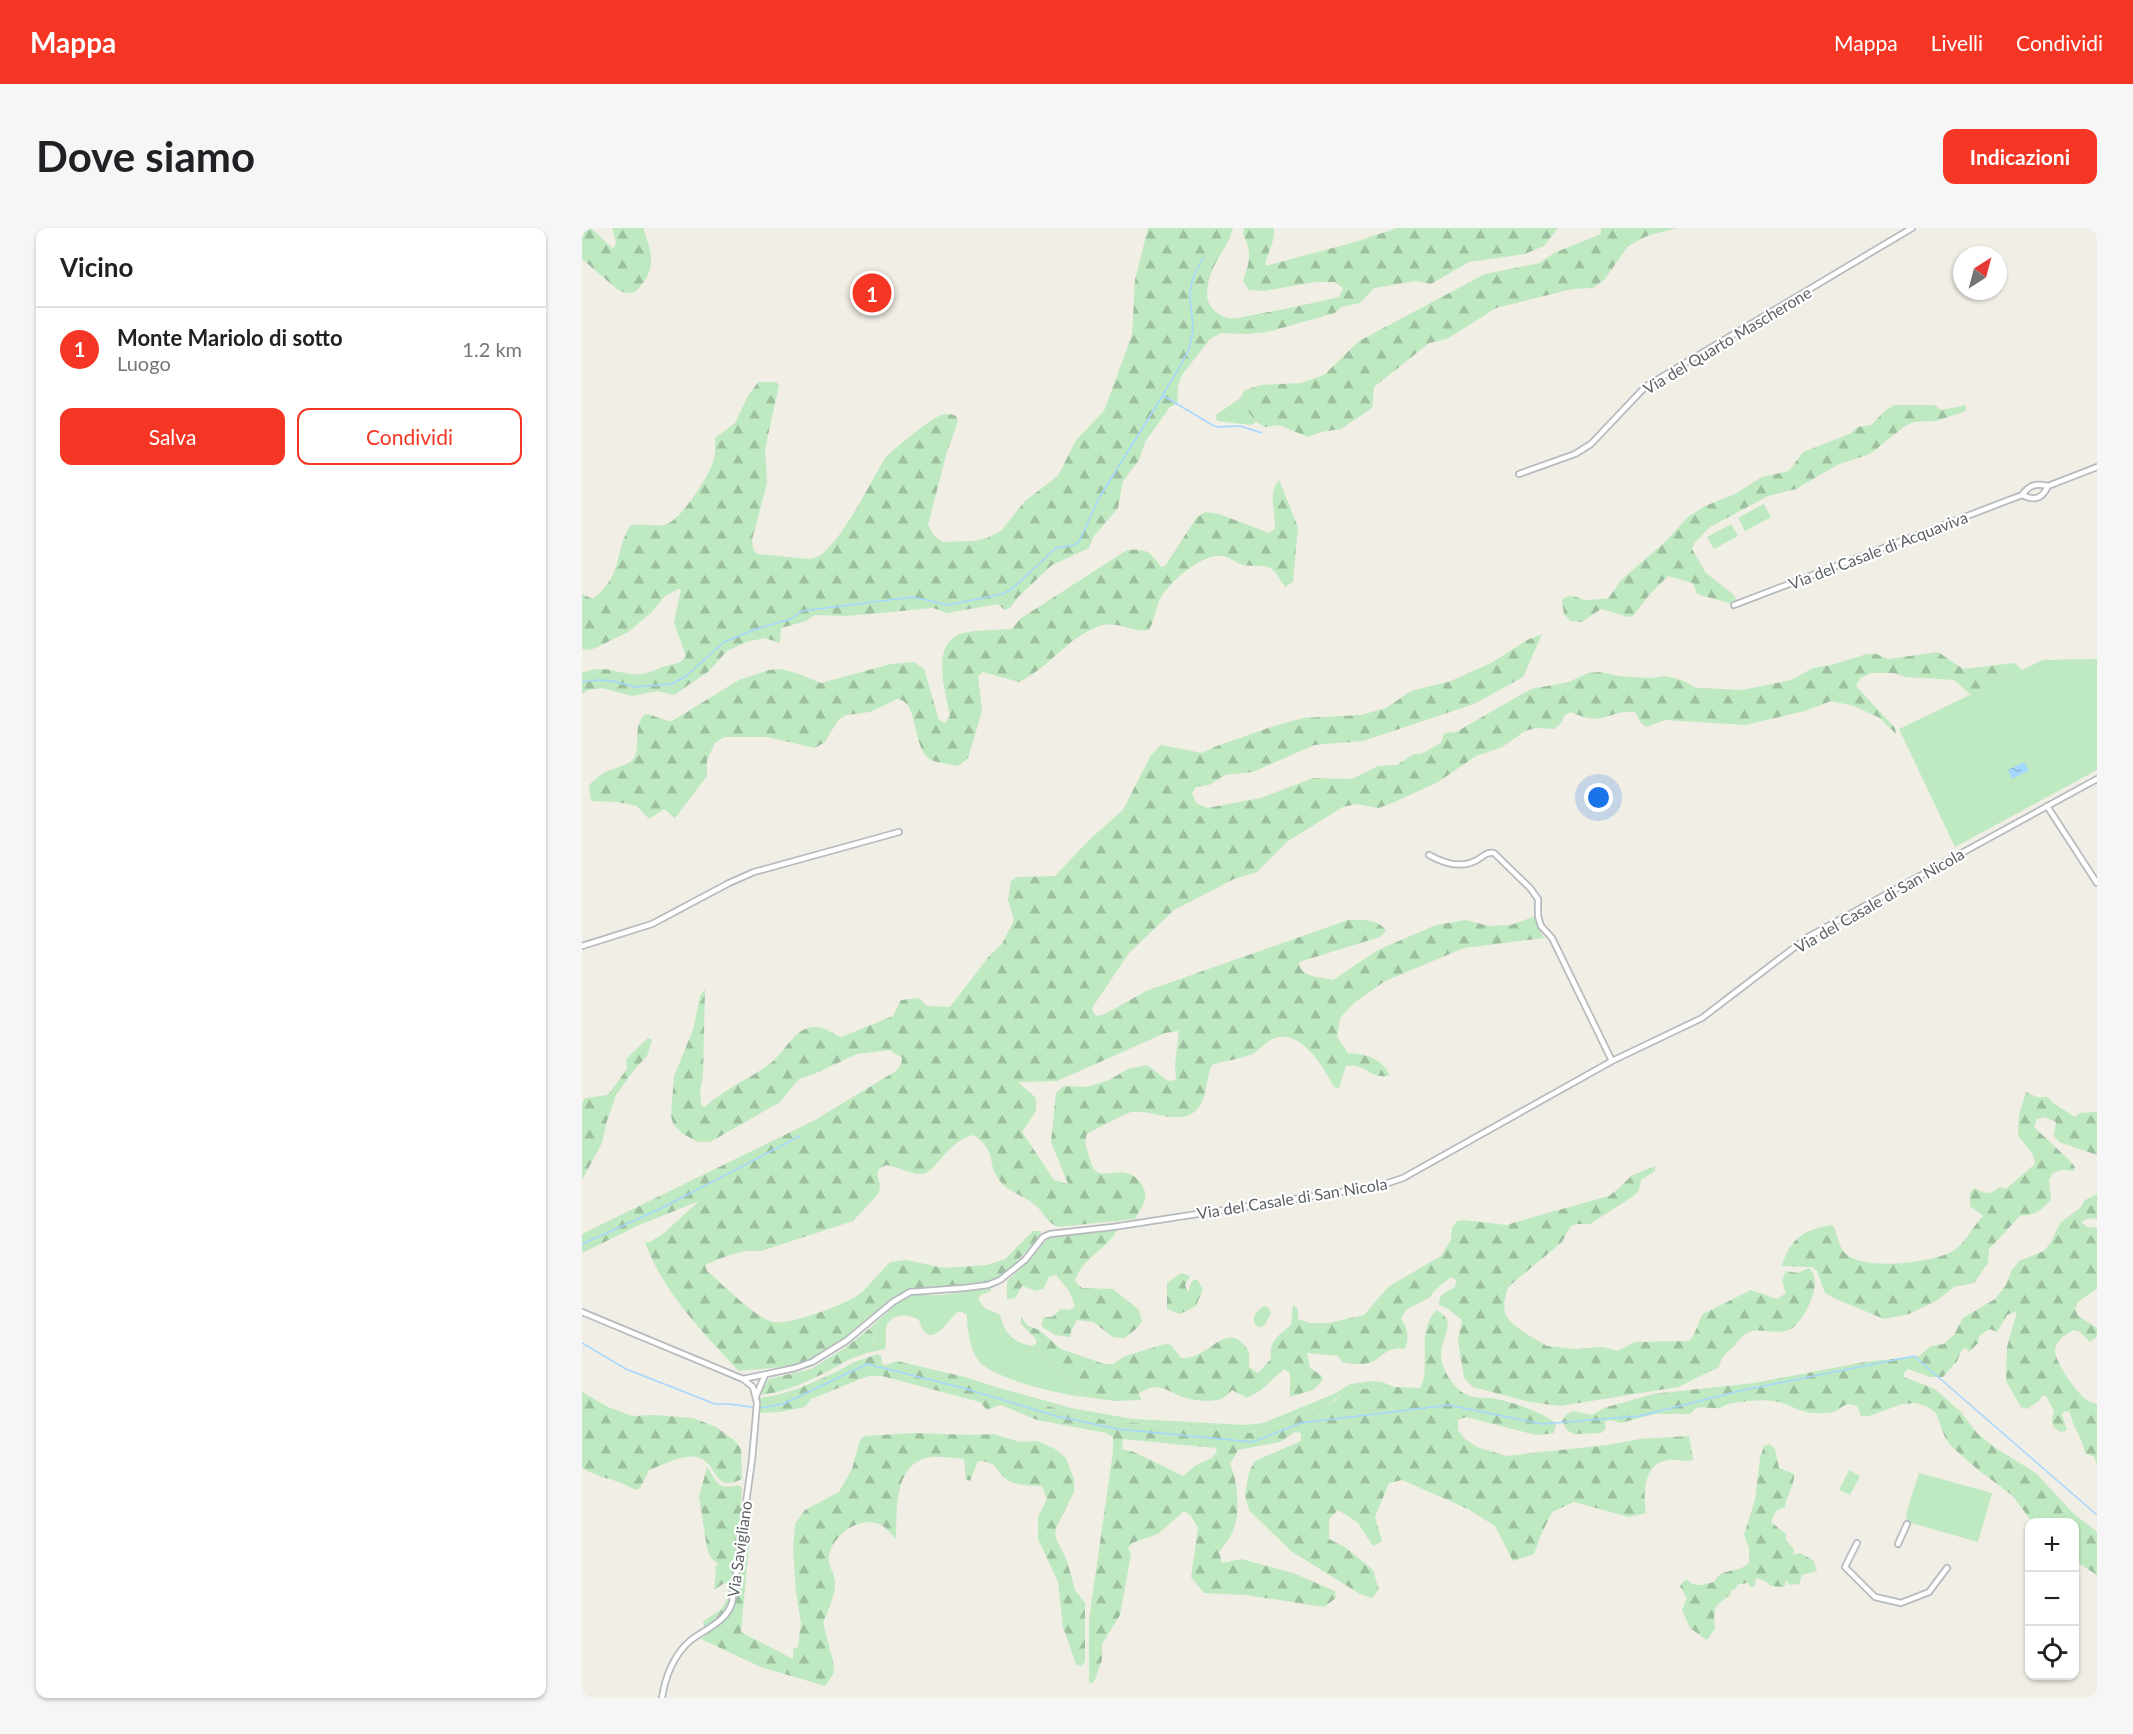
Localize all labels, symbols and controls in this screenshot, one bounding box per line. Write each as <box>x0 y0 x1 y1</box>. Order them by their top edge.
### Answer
text: Mappa <box>30 25 116 59</box>
text: Mappa <box>1834 30 1898 55</box>
text: Livelli <box>1931 30 1983 55</box>
text: Condividi <box>2016 30 2103 55</box>
button: Indicazioni <box>1943 129 2097 184</box>
text: Dove siamo <box>36 131 255 181</box>
north arrow <box>1953 246 2007 300</box>
text: Vicino <box>60 251 133 283</box>
pin: 1 <box>852 270 892 316</box>
street label: Via del Quarto Mascherone <box>1640 282 1814 398</box>
text: Monte Mariolo di sotto <box>117 324 343 351</box>
text: 1 <box>74 337 85 361</box>
text: 1.2 km <box>462 337 522 361</box>
text: Luogo <box>117 351 171 375</box>
button: Salva <box>60 408 285 465</box>
button: Condividi <box>297 408 522 465</box>
street label: Via del Casale di Acquaviva <box>1786 507 1970 593</box>
your location <box>1584 783 1613 812</box>
street label: Via del Casale di San Nicola <box>1791 844 1967 956</box>
street label: Via del Casale di San Nicola <box>1195 1174 1389 1222</box>
street label: Via Savigliano <box>723 1500 755 1598</box>
map controls <box>2025 1518 2079 1680</box>
button: + <box>2025 1518 2079 1572</box>
button: − <box>2025 1572 2079 1626</box>
button: locate <box>2025 1626 2079 1680</box>

